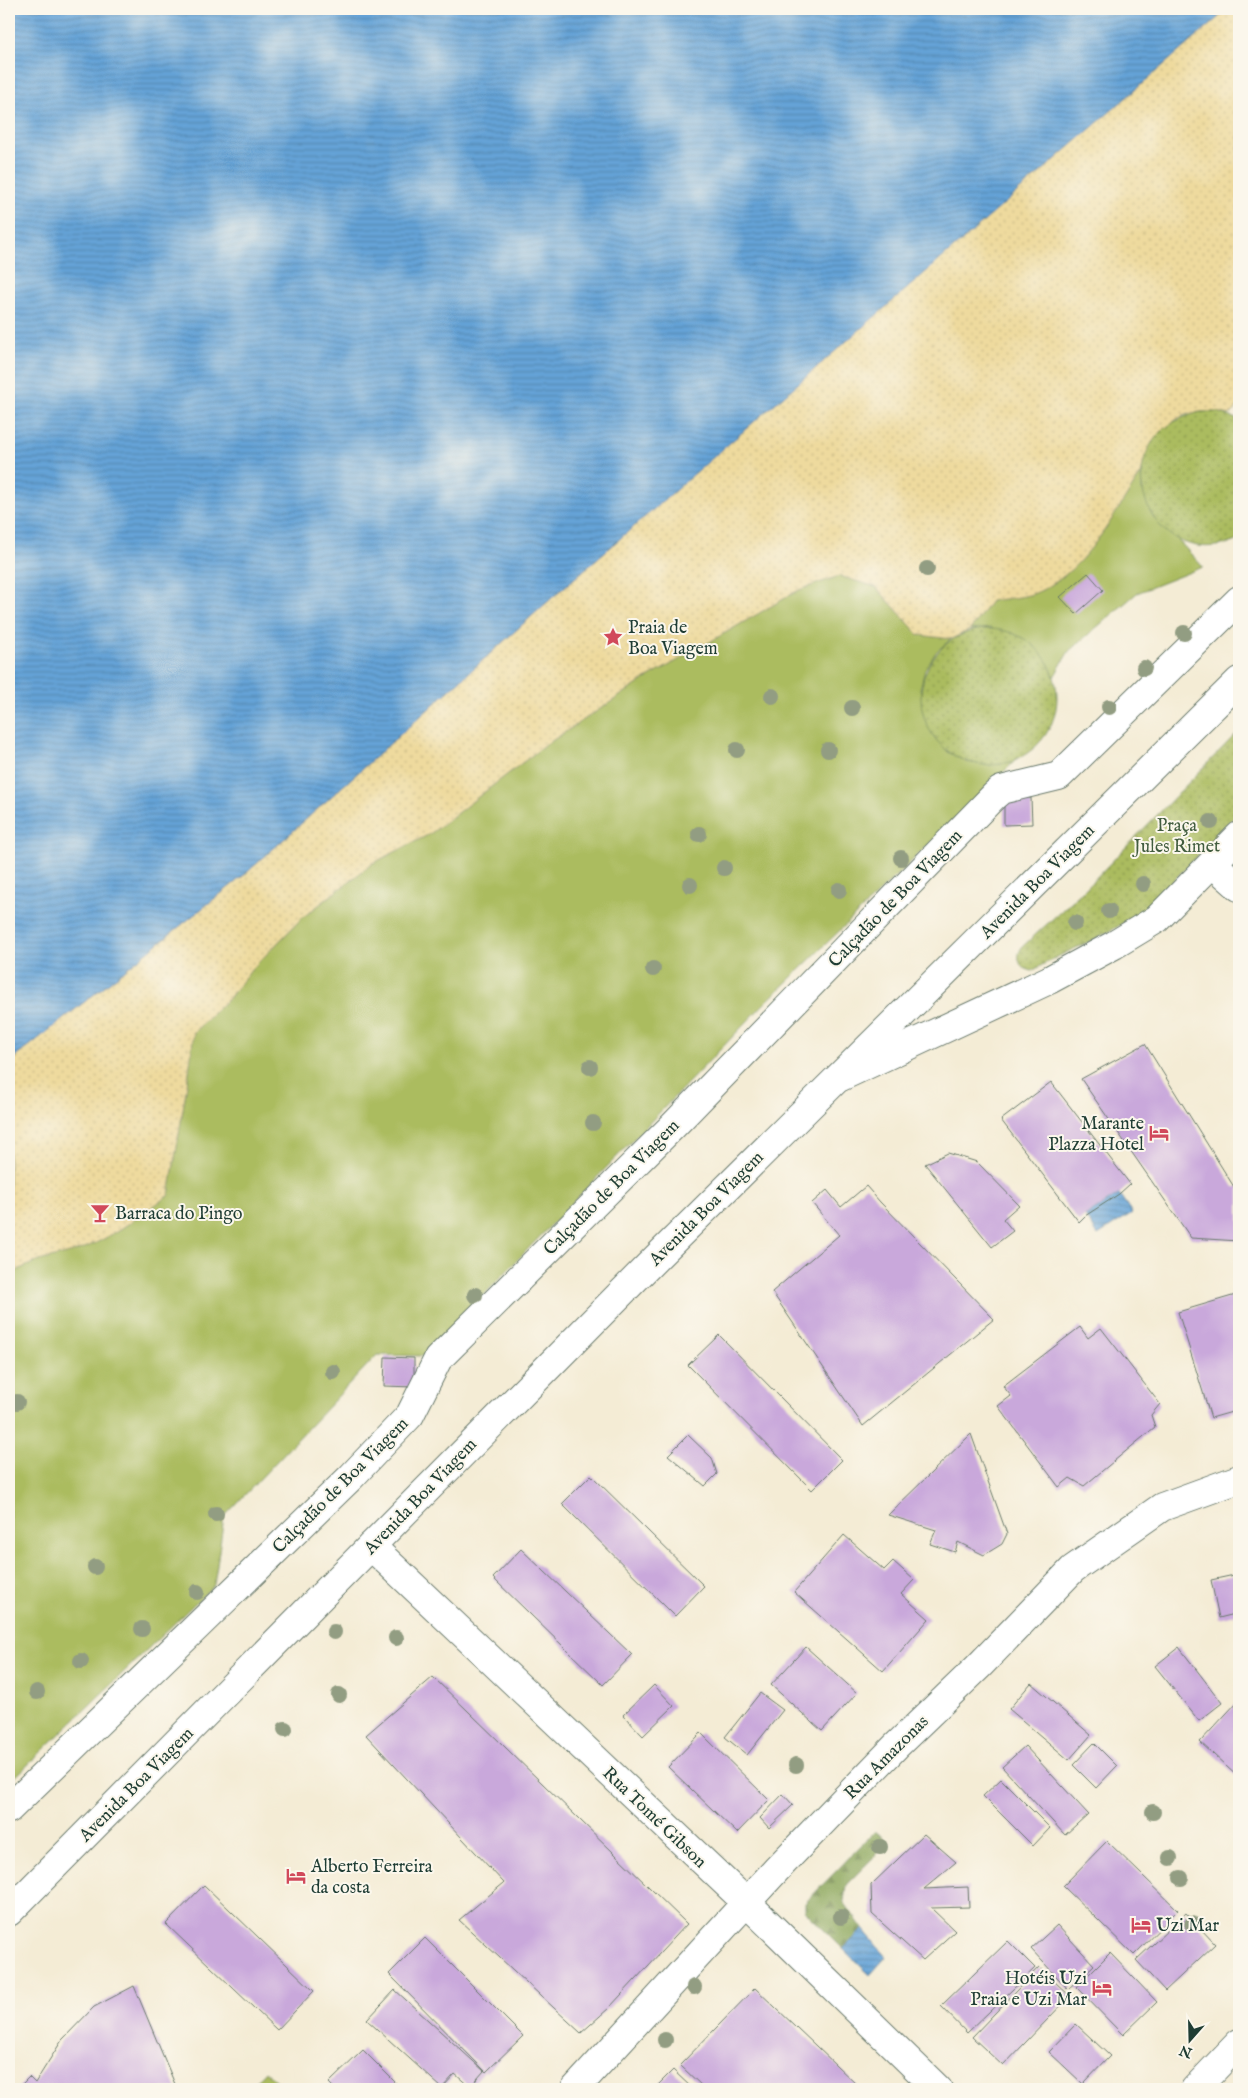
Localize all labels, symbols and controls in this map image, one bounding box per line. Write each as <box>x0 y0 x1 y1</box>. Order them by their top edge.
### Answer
place label: Praia de Boa Viagem <box>628 617 718 661</box>
place icon: Praia de Boa Viagem <box>602 626 624 648</box>
park label: Praça Jules Rimet <box>1132 815 1220 859</box>
street label: Avenida Boa Viagem <box>975 820 1100 945</box>
street label: Calçadão de Boa Viagem <box>824 825 968 973</box>
place label: Marante Plazza Hotel <box>1048 1113 1144 1157</box>
street label: Calçadão de Boa Viagem <box>539 1115 685 1261</box>
hotel icon: Marante Plazza Hotel <box>1148 1122 1170 1144</box>
street label: Avenida Boa Viagem <box>644 1147 769 1272</box>
bar icon: Barraca do Pingo <box>89 1202 111 1224</box>
place label: Barraca do Pingo <box>115 1203 243 1226</box>
street label: Calçadão de Boa Viagem <box>268 1413 414 1559</box>
street label: Avenida Boa Viagem <box>359 1434 483 1561</box>
street label: Rua Amazonas <box>840 1711 934 1805</box>
street label: Avenida Boa Viagem <box>74 1723 199 1848</box>
street label: Rua Tomé Gibson <box>597 1763 711 1874</box>
place label: Alberto Ferreira da costa <box>310 1856 433 1900</box>
hotel icon: Alberto Ferreira da costa <box>285 1865 307 1887</box>
hotel icon: Uzi Mar <box>1130 1914 1152 1936</box>
place label: Uzi Mar <box>1156 1915 1220 1938</box>
place label: Hotéis Uzi Praia e Uzi Mar <box>970 1968 1087 2012</box>
hotel icon: Hotéis Uzi Praia e Uzi Mar <box>1091 1977 1113 1999</box>
north arrow <box>1166 2016 1216 2066</box>
text: N <box>1177 2041 1196 2062</box>

